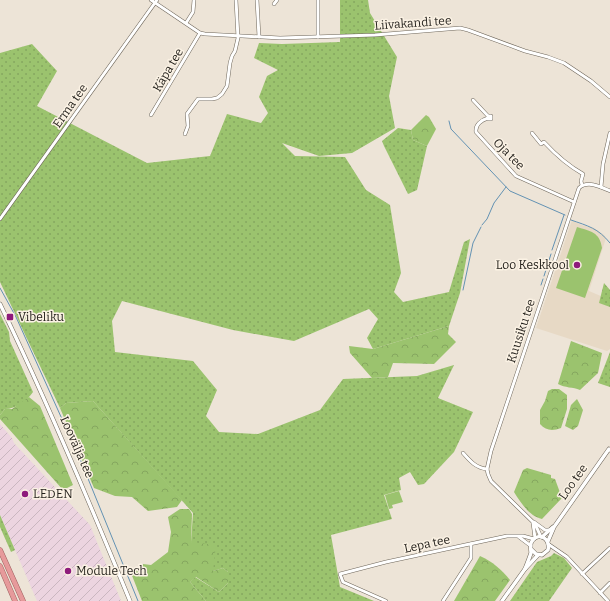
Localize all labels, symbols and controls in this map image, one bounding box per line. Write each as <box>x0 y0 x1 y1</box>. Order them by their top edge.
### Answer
street label: Liivakandi tee <box>374 13 452 33</box>
street label: Käpa tee <box>150 46 186 94</box>
street label: Erma tee <box>50 81 90 131</box>
street label: Oja tee <box>490 135 528 173</box>
place label: Loo Keskkool <box>496 258 570 272</box>
marker: Loo Keskkool <box>572 260 582 270</box>
street label: Kuusiku tee <box>504 297 538 365</box>
place label: Vibeliku <box>18 310 65 324</box>
marker: Vibeliku <box>5 312 15 322</box>
street label: Loovälja tee <box>57 414 97 480</box>
street label: Loo tee <box>556 462 590 502</box>
place label: LEDEN <box>33 487 73 501</box>
marker: LEDEN <box>20 489 30 499</box>
street label: Lepa tee <box>403 532 451 556</box>
place label: Module Tech <box>76 564 147 578</box>
marker: Module Tech <box>63 566 73 576</box>

